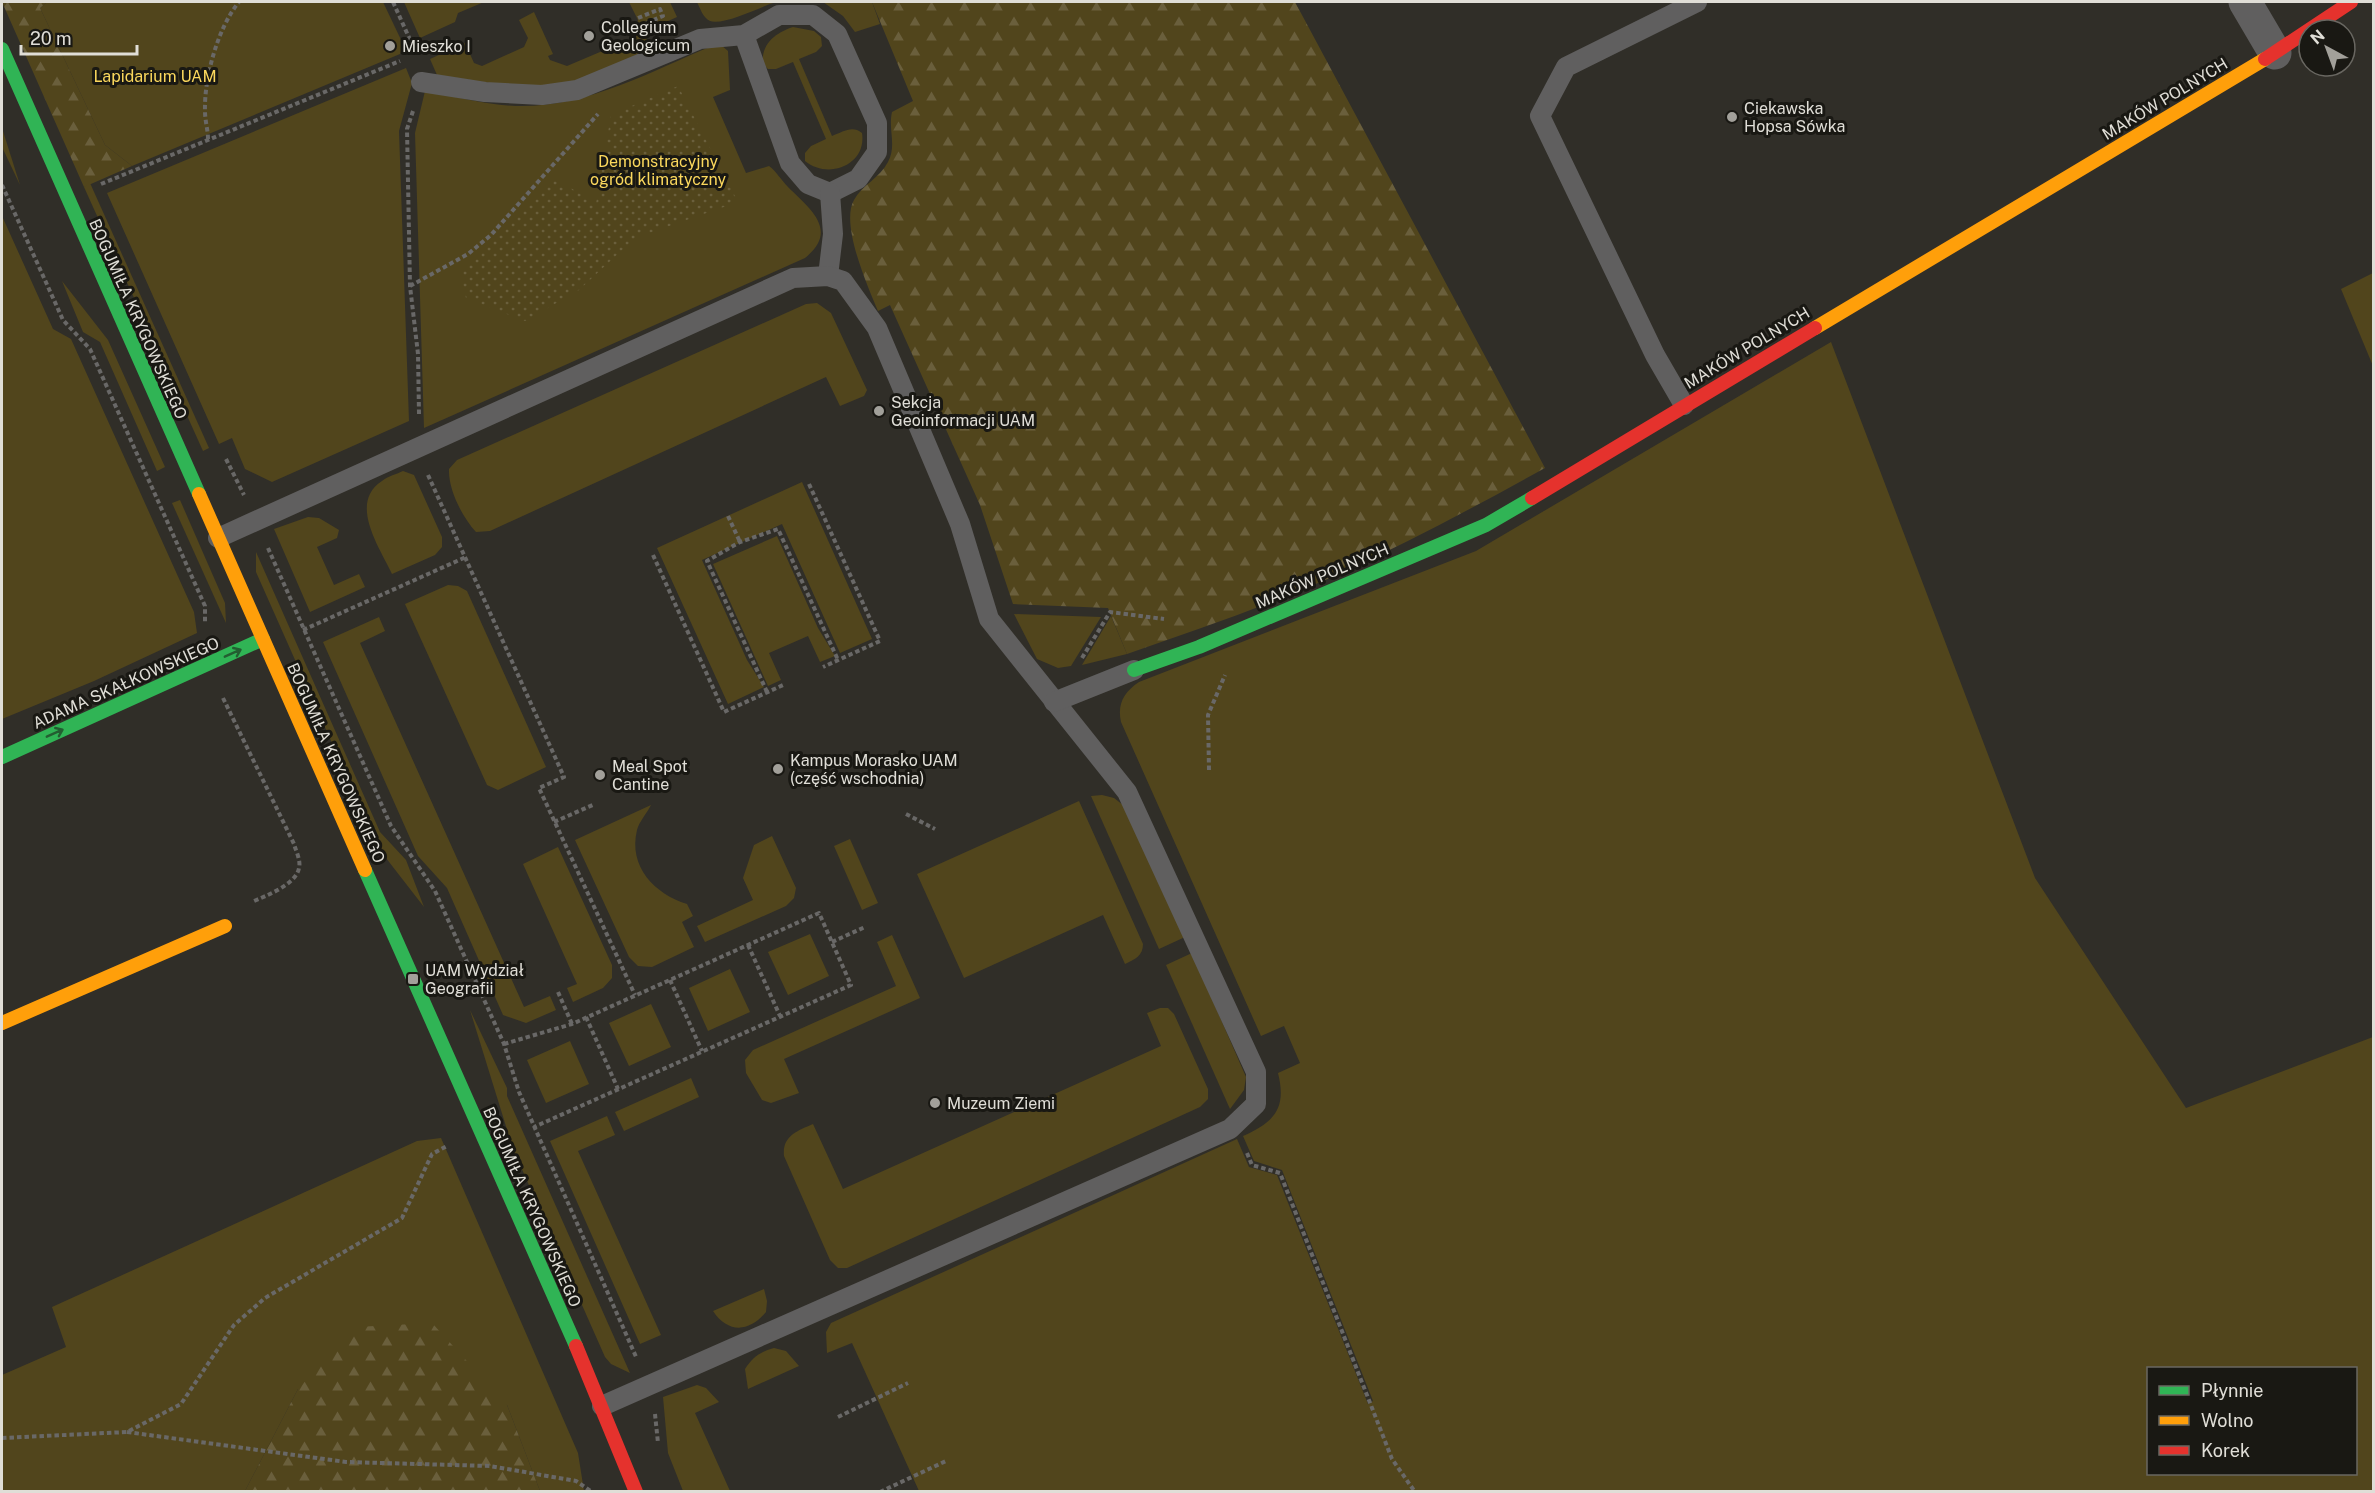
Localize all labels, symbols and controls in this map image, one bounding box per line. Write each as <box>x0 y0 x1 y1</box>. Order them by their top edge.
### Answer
scale bar <box>21 18 136 56</box>
place label: Collegium Geologicum <box>601 18 690 55</box>
north arrow <box>2297 18 2357 78</box>
text: N <box>2307 26 2328 48</box>
text: 20 m <box>30 28 72 49</box>
marker: Collegium Geologicum <box>582 29 596 43</box>
place label: Mieszko I <box>402 37 471 56</box>
marker: Mieszko I <box>383 39 397 53</box>
street label: MAKÓW POLNYCH <box>2098 53 2231 144</box>
park label: Lapidarium UAM <box>93 67 217 86</box>
place label: Ciekawska Hopsa Sówka <box>1744 99 1845 136</box>
marker: Ciekawska Hopsa Sówka <box>1725 110 1739 124</box>
park label: Demonstracyjny ogród klimatyczny <box>590 152 726 189</box>
street label: BOGUMIŁA KRYGOWSKIEGO <box>85 216 191 422</box>
street label: MAKÓW POLNYCH <box>1680 302 1813 393</box>
place label: Sekcja Geoinformacji UAM <box>891 393 1035 430</box>
marker: Sekcja Geoinformacji UAM <box>872 404 886 418</box>
street label: MAKÓW POLNYCH <box>1252 538 1391 613</box>
street label: ADAMA SKAŁKOWSKIEGO <box>30 633 222 733</box>
one-way arrow <box>223 647 241 658</box>
street label: BOGUMIŁA KRYGOWSKIEGO <box>283 660 389 866</box>
one-way arrow <box>45 727 63 738</box>
place label: Kampus Morasko UAM (część wschodnia) <box>790 751 958 788</box>
place label: Meal Spot Cantine <box>612 757 688 794</box>
marker: Kampus Morasko UAM (część wschodnia) <box>771 762 785 776</box>
marker: Meal Spot Cantine <box>593 768 607 782</box>
place label: UAM Wydział Geografii <box>425 961 524 998</box>
marker: UAM Wydział Geografii <box>406 972 420 986</box>
place label: Muzeum Ziemi <box>947 1094 1055 1113</box>
marker: Muzeum Ziemi <box>928 1096 942 1110</box>
street label: BOGUMIŁA KRYGOWSKIEGO <box>479 1104 585 1310</box>
legend <box>2147 1367 2357 1475</box>
text: Płynnie <box>2201 1380 2264 1401</box>
text: Wolno <box>2201 1410 2253 1431</box>
text: Korek <box>2201 1440 2250 1461</box>

